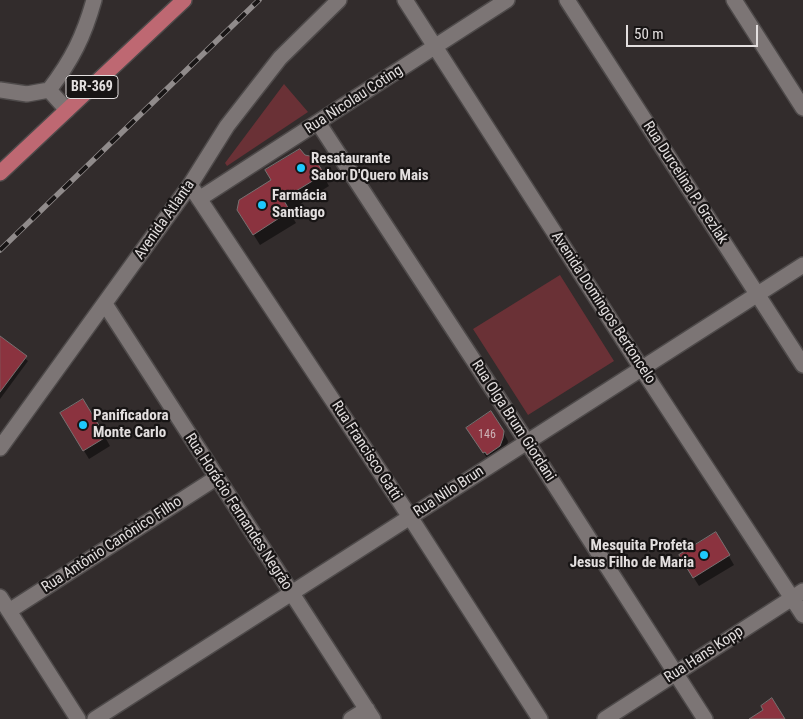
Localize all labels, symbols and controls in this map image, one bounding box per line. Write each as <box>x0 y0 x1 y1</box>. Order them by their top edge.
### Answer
scale bar <box>628 15 760 47</box>
text: 50 m <box>634 25 664 43</box>
street label: Rua Nicolau Coting <box>302 62 406 138</box>
road number: BR-369 <box>66 75 118 98</box>
street label: Rua Durcelina P. Grezlak <box>639 118 731 248</box>
place label: Resataurante Sabor D'Quero Mais <box>311 150 429 185</box>
marker: Resataurante Sabor D'Quero Mais <box>295 162 307 174</box>
street label: Avenida Atlanta <box>131 177 199 263</box>
place label: Farmácia Santiago <box>272 187 327 222</box>
marker: Farmácia Santiago <box>256 199 268 211</box>
street label: Avenida Domingos Bertoncelo <box>547 229 659 387</box>
street label: Rua Olga Brum Giordani <box>467 357 559 485</box>
street label: Rua Francisco Gatti <box>327 398 405 504</box>
place label: Panificadora Monte Carlo <box>93 407 169 442</box>
marker: Panificadora Monte Carlo <box>77 419 89 431</box>
house number: 146 <box>478 428 496 442</box>
street label: Rua Horácio Fernandes Negrão <box>181 430 295 594</box>
street label: Rua Nilo Brun <box>410 463 488 521</box>
street label: Rua Antônio Canônico Filho <box>39 493 185 597</box>
place label: Mesquita Profeta Jesus Filho de Maria <box>570 537 694 572</box>
marker: Mesquita Profeta Jesus Filho de Maria <box>698 549 710 561</box>
street label: Rua Hans Kopp <box>661 623 747 687</box>

